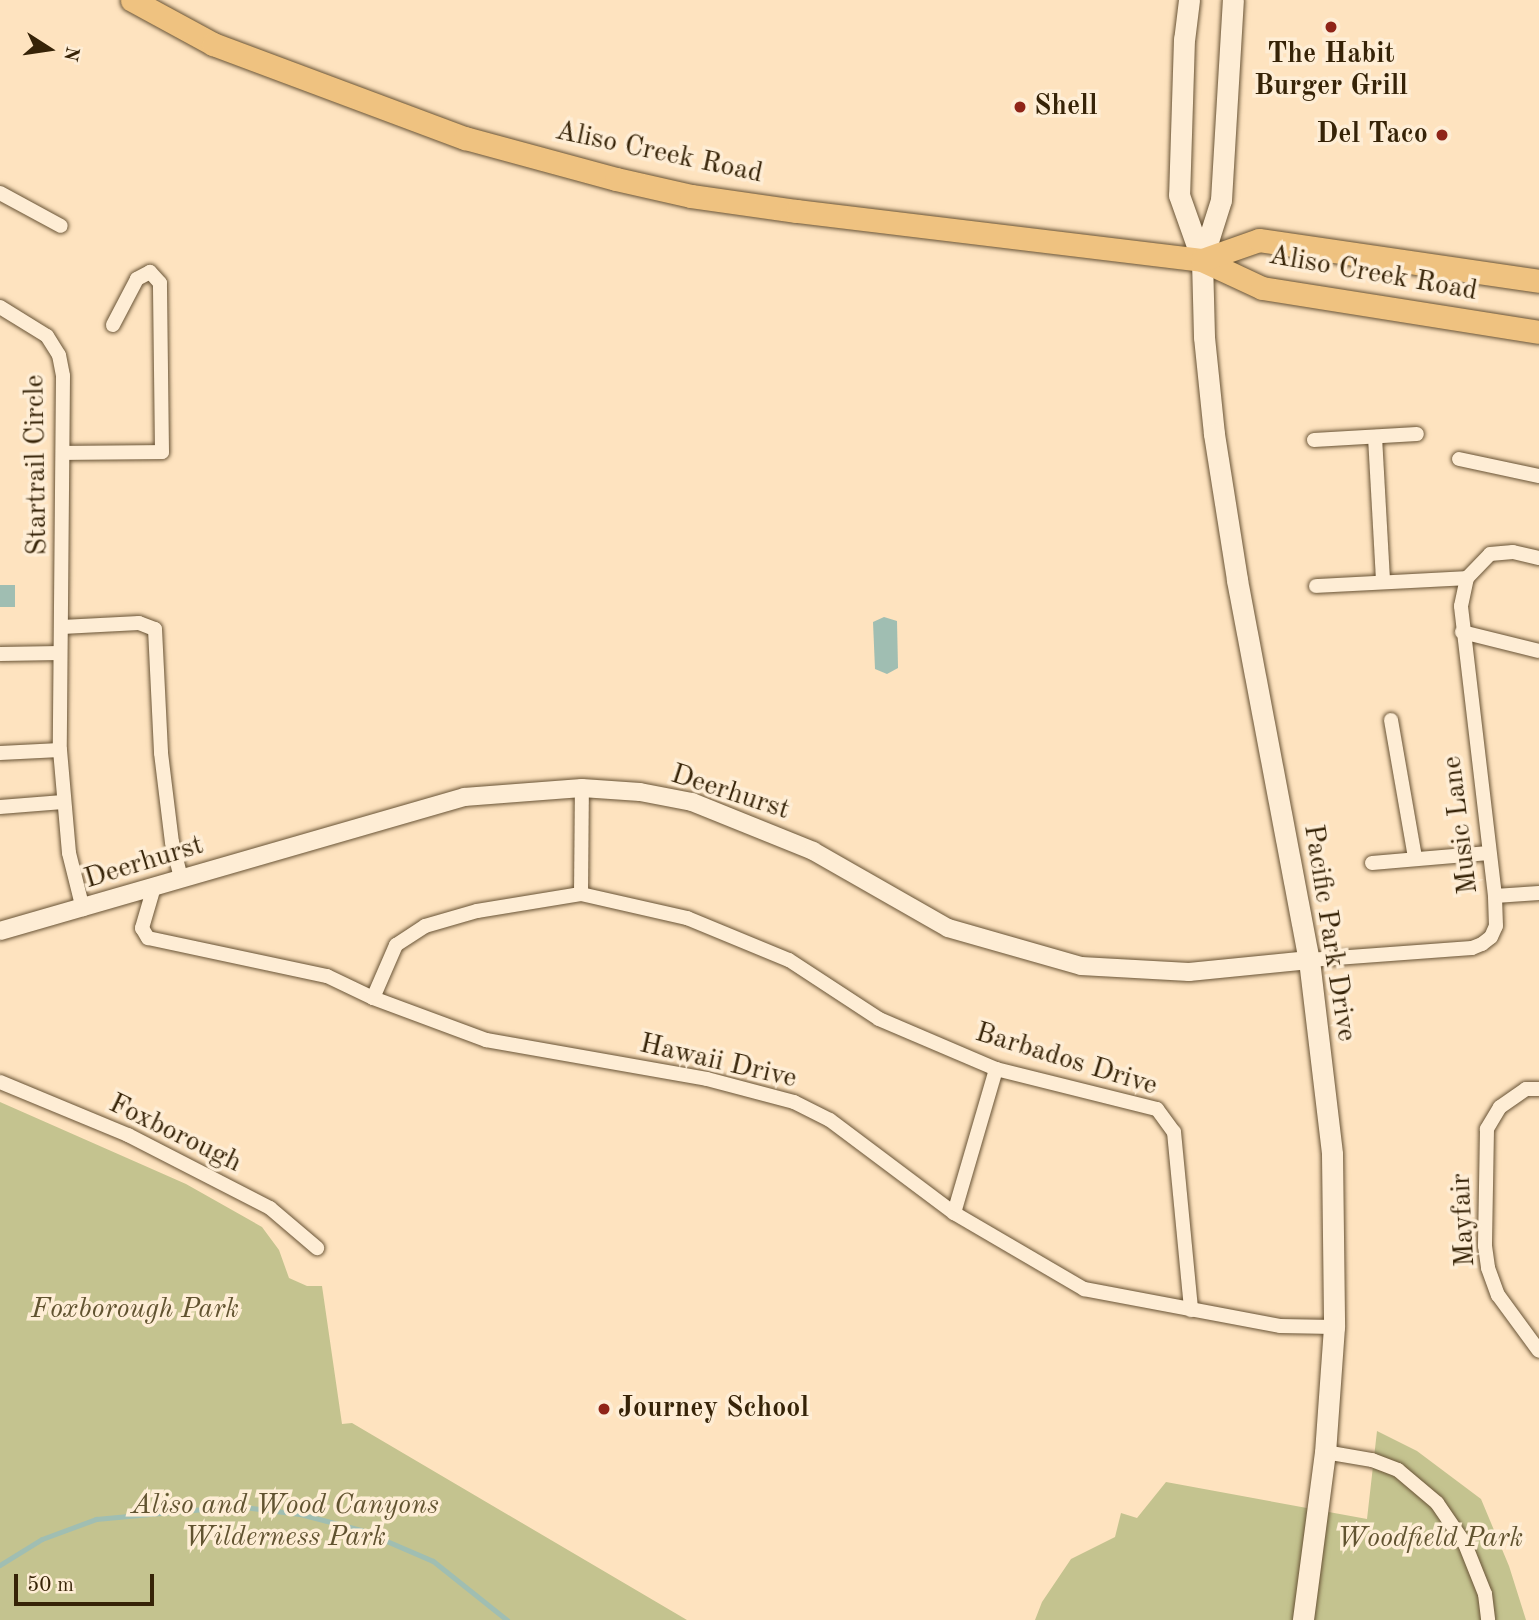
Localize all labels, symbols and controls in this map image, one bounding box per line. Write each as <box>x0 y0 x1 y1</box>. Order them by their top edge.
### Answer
north arrow <box>14 14 84 84</box>
marker: The Habit Burger Grill <box>1323 19 1339 35</box>
place label: The Habit Burger Grill <box>1254 38 1408 104</box>
text: N <box>59 44 81 63</box>
place label: Shell <box>1034 90 1098 124</box>
marker: Shell <box>1012 99 1028 115</box>
street label: Aliso Creek Road <box>552 115 766 191</box>
place label: Del Taco <box>1316 118 1428 152</box>
marker: Del Taco <box>1434 127 1450 143</box>
street label: Aliso Creek Road <box>1266 239 1480 309</box>
street label: Startrail Circle <box>19 374 55 556</box>
street label: Music Lane <box>1436 754 1486 896</box>
street label: Deerhurst <box>666 758 794 828</box>
street label: Pacific Park Drive <box>1295 822 1363 1044</box>
street label: Deerhurst <box>80 829 208 897</box>
street label: Barbados Drive <box>971 1016 1161 1104</box>
street label: Hawaii Drive <box>636 1028 800 1096</box>
street label: Foxborough <box>103 1087 247 1181</box>
street label: Mayfair <box>1445 1172 1483 1268</box>
park label: Foxborough Park <box>31 1293 239 1327</box>
place label: Journey School <box>618 1392 809 1426</box>
marker: Journey School <box>596 1401 612 1417</box>
park label: Aliso and Wood Canyons Wilderness Park <box>131 1489 439 1555</box>
park label: Woodfield Park <box>1337 1522 1523 1556</box>
scale bar <box>18 1560 158 1604</box>
text: 50 m <box>27 1575 74 1596</box>

